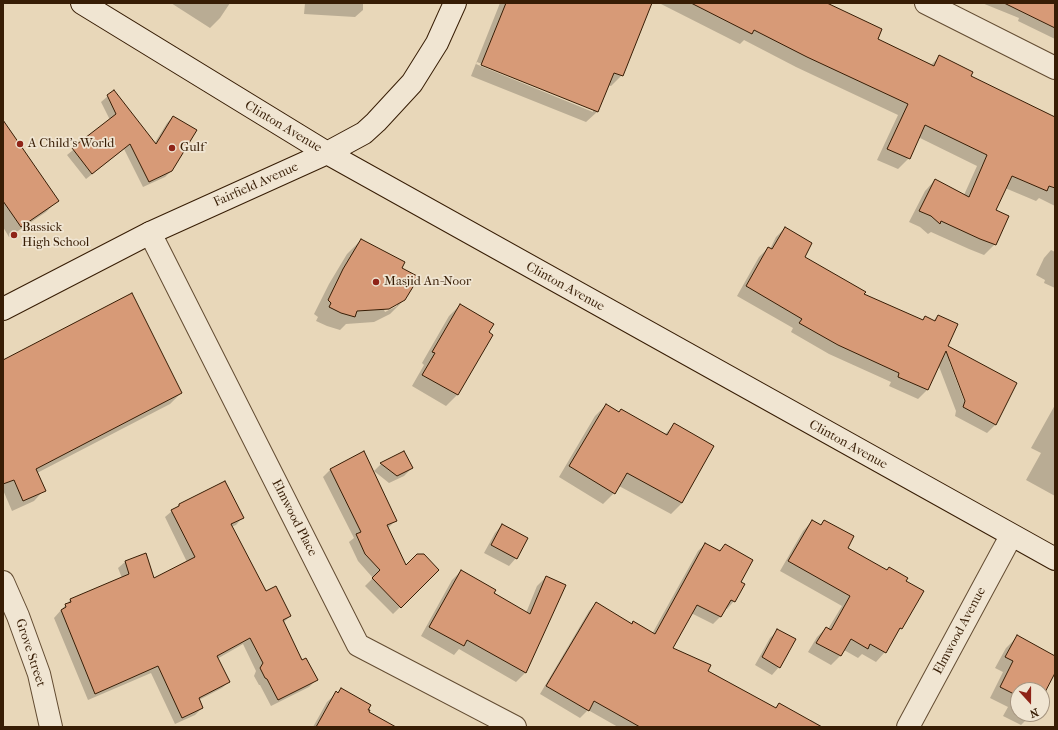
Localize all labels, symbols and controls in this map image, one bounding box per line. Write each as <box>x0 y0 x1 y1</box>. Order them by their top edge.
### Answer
street label: Clinton Avenue <box>242 98 324 156</box>
place label: A Child's World <box>28 136 114 152</box>
marker: A Child's World <box>15 139 25 149</box>
place label: Gulf <box>180 140 204 156</box>
marker: Gulf <box>167 143 177 153</box>
street label: Fairfield Avenue <box>211 159 301 211</box>
place label: Bassick High School <box>22 220 89 251</box>
marker: Bassick High School <box>9 230 19 240</box>
street label: Clinton Avenue <box>523 259 607 315</box>
place label: Masjid An-Noor <box>384 274 471 290</box>
marker: Masjid An-Noor <box>371 277 381 287</box>
street label: Clinton Avenue <box>806 417 890 473</box>
street label: Elmwood Place <box>268 477 320 559</box>
street label: Elmwood Avenue <box>930 585 990 677</box>
street label: Grove Street <box>12 617 48 689</box>
north arrow <box>1010 682 1050 722</box>
text: N <box>1028 705 1040 720</box>

